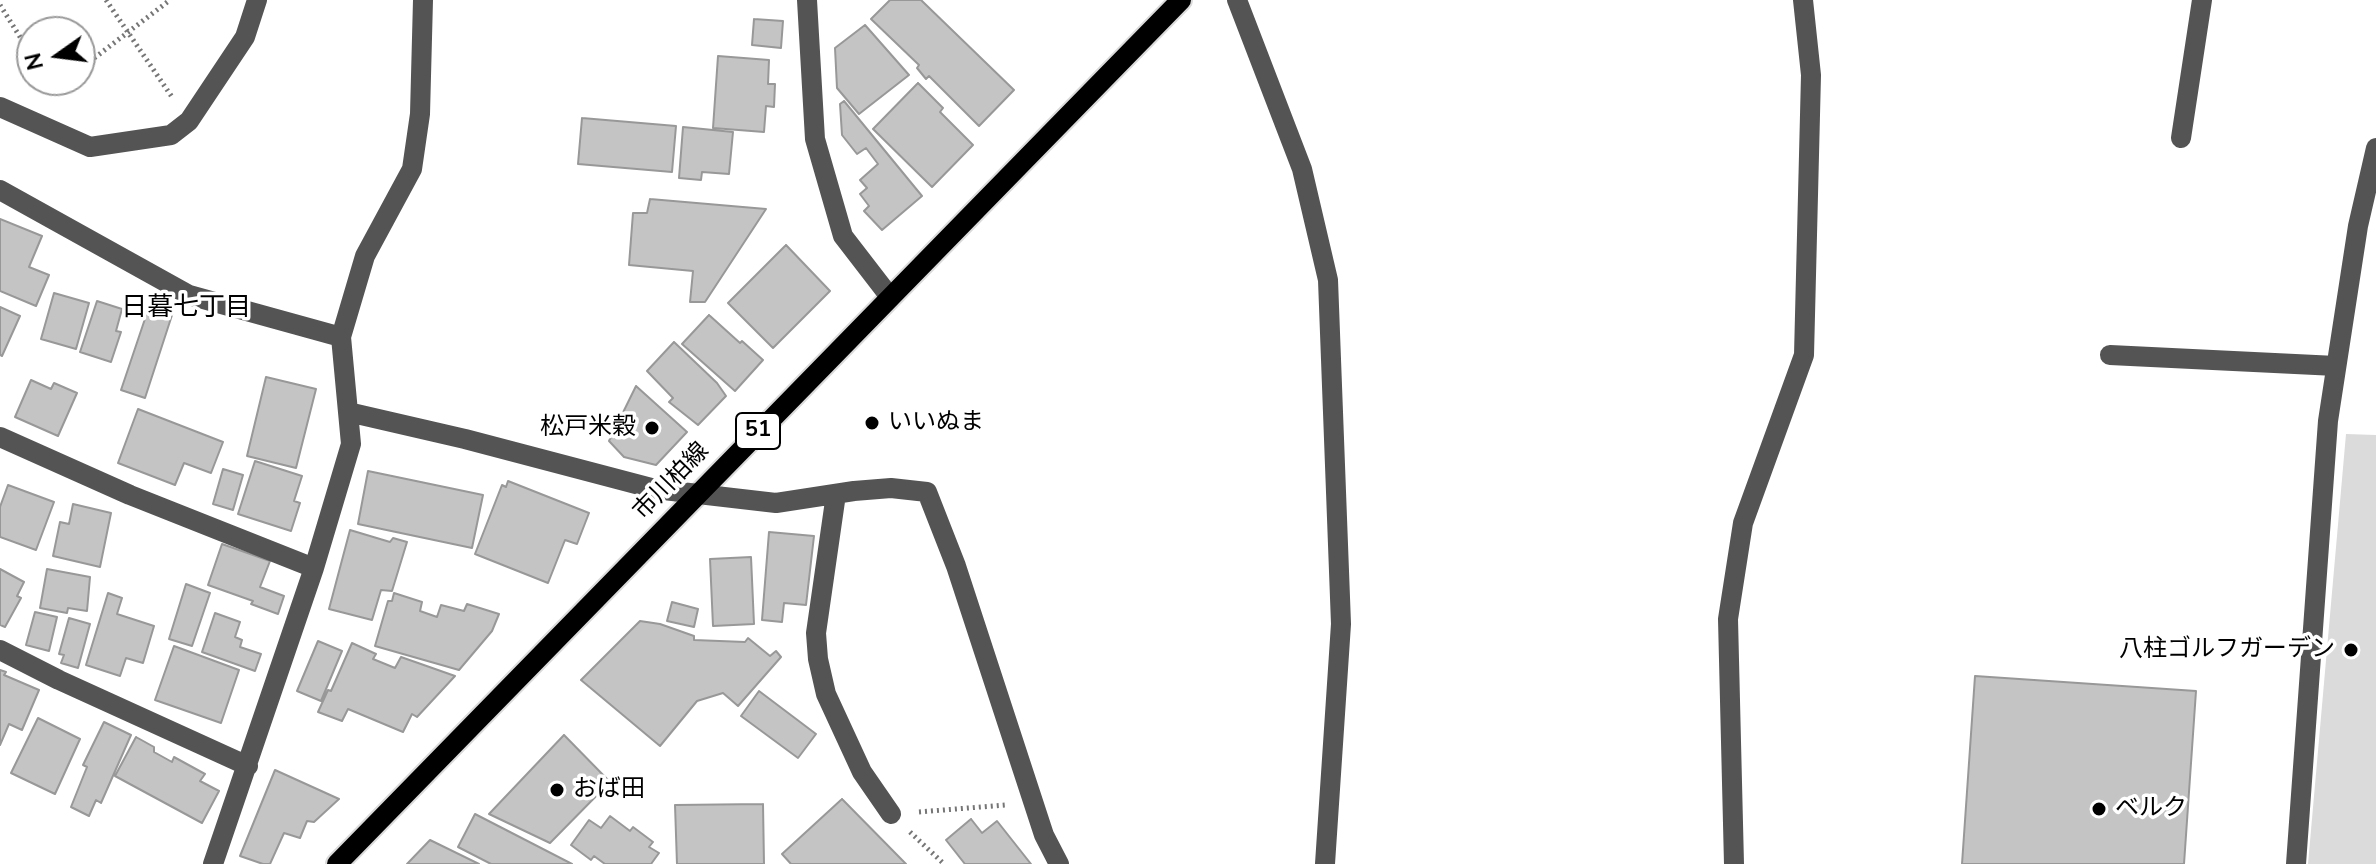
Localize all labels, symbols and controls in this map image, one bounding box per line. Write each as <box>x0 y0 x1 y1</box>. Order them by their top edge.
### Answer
north arrow <box>16 16 96 96</box>
text: N <box>18 50 51 73</box>
district label: 日暮七丁目 <box>121 293 251 325</box>
place label: いいぬま <box>888 409 984 437</box>
road number: 51 <box>736 413 780 449</box>
place label: 松戸米穀 <box>540 414 636 442</box>
marker: いいぬま <box>863 414 881 432</box>
marker: 松戸米穀 <box>643 419 661 437</box>
street label: 市川柏線 <box>628 437 716 527</box>
place label: 八柱ゴルフガーデン <box>2119 636 2335 664</box>
marker: 八柱ゴルフガーデン <box>2342 641 2360 659</box>
place label: おば田 <box>573 776 645 804</box>
marker: おば田 <box>548 781 566 799</box>
place label: ベルク <box>2115 795 2187 823</box>
marker: ベルク <box>2090 800 2108 818</box>

